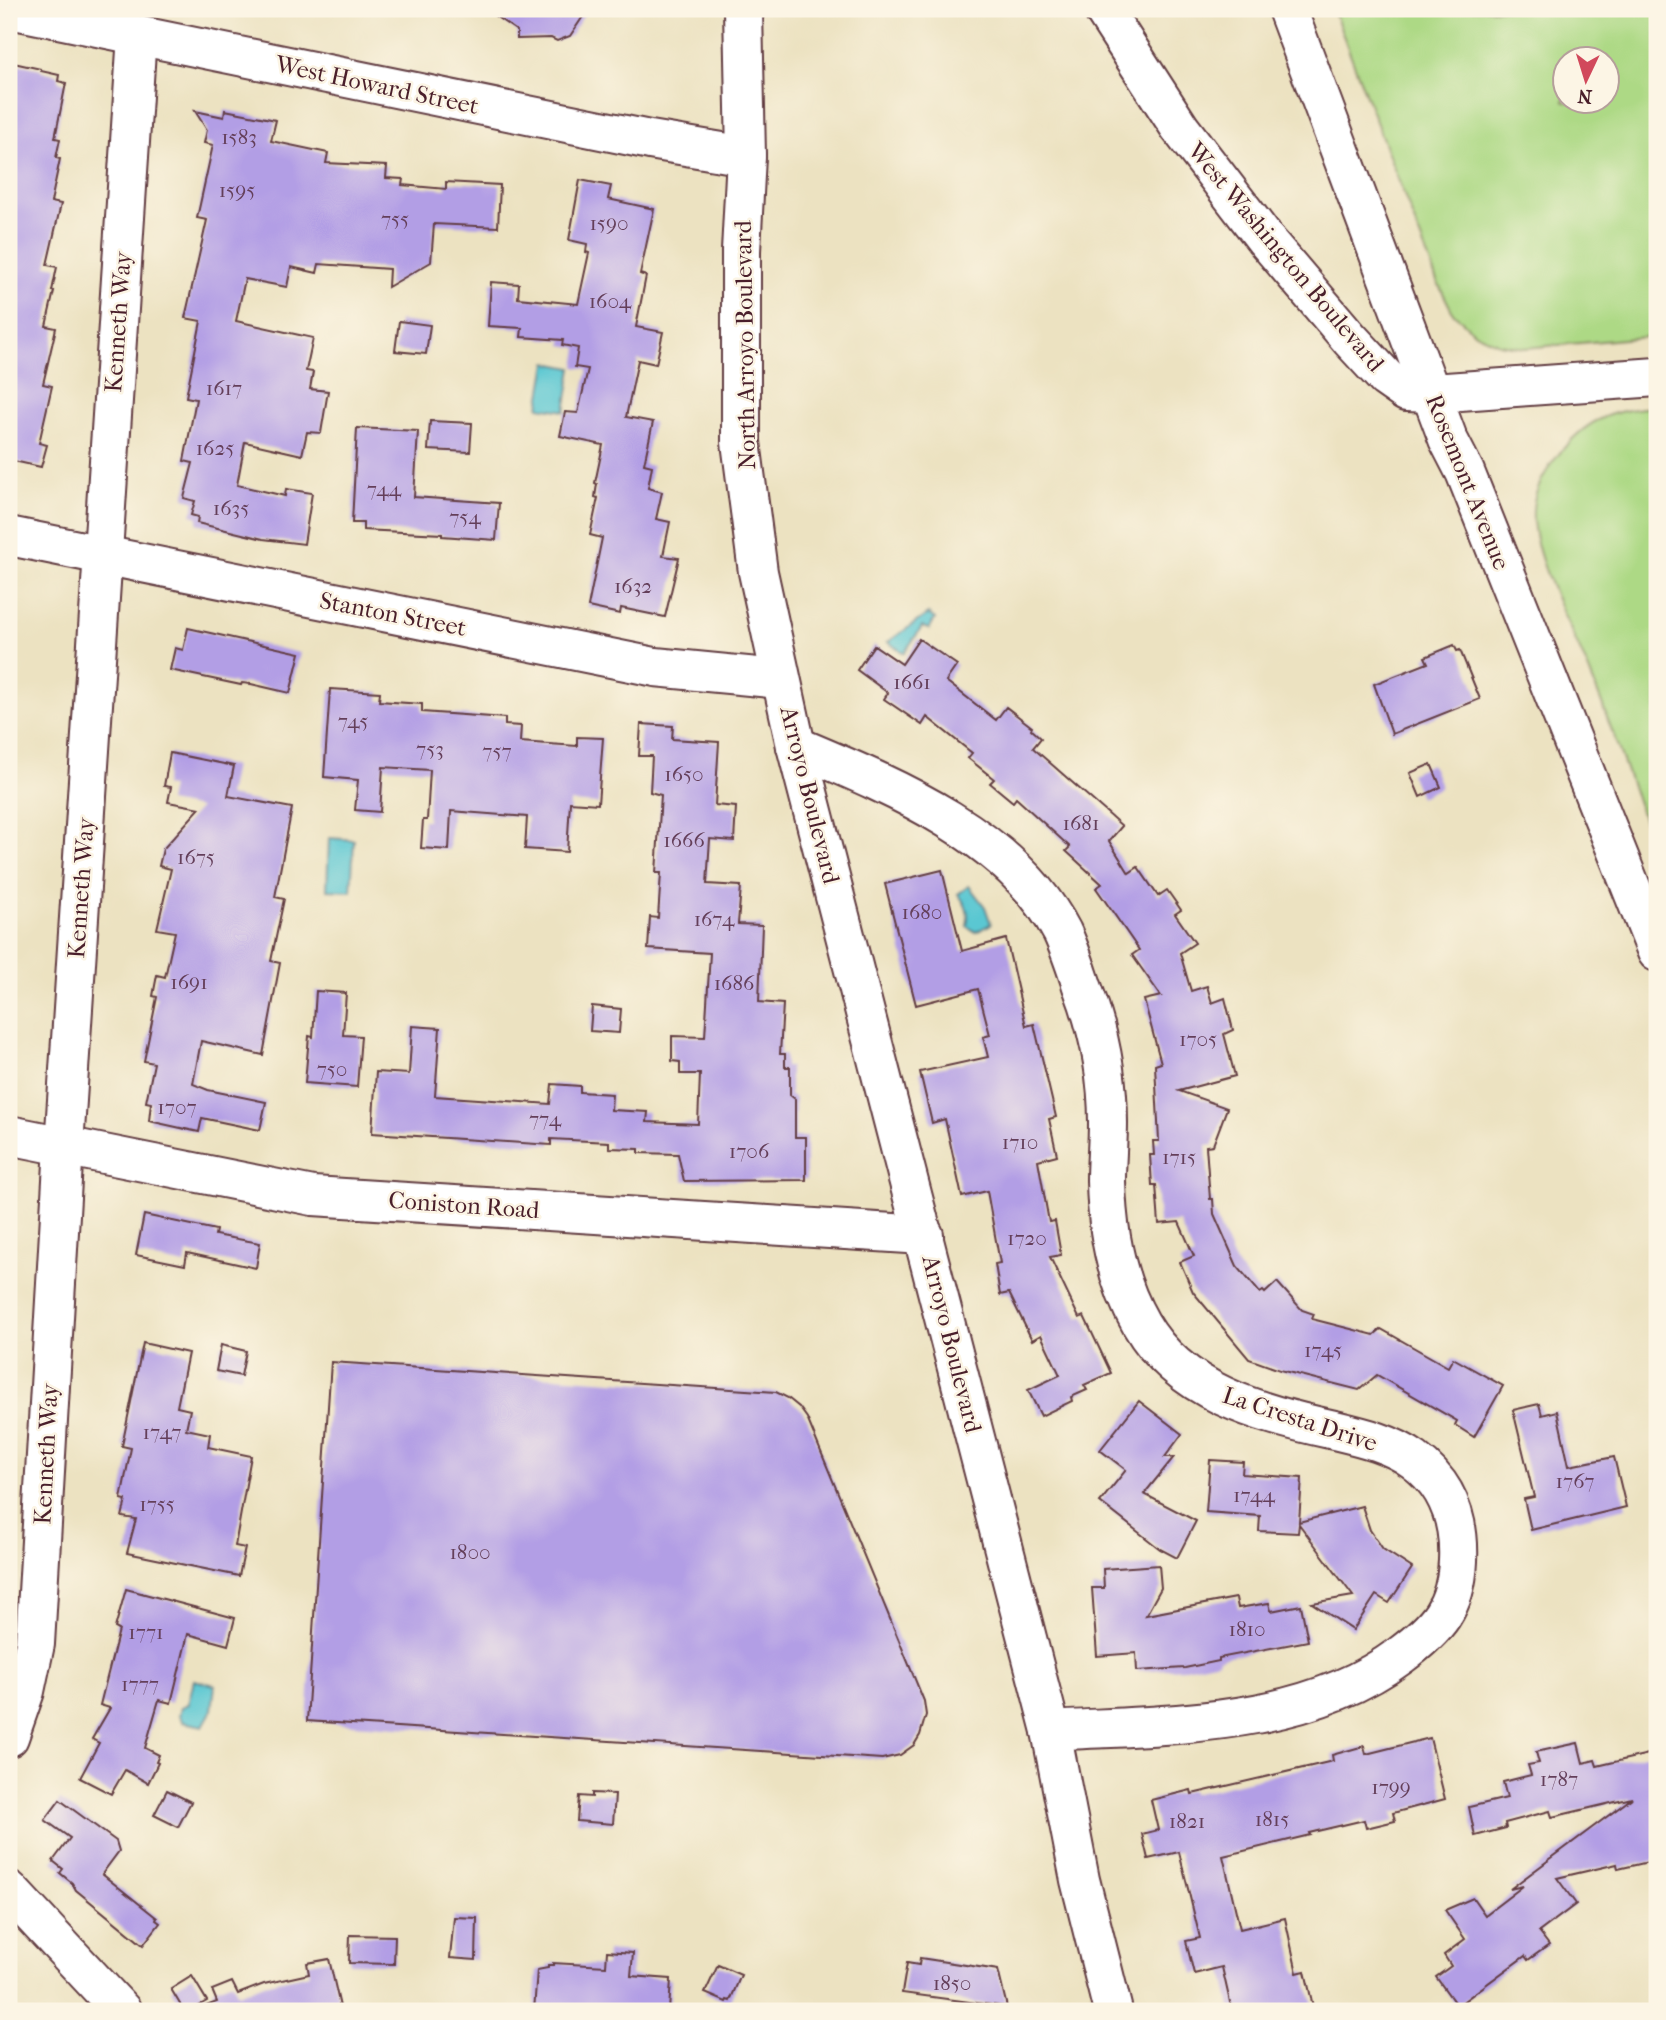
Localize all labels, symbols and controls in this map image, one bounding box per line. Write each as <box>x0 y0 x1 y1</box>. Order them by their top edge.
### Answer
north arrow <box>1550 46 1620 116</box>
street label: West Howard Street <box>272 50 482 120</box>
text: N <box>1576 84 1593 107</box>
house number: 1583 <box>221 125 257 149</box>
street label: West Washington Boulevard <box>1181 136 1391 378</box>
house number: 1595 <box>219 178 255 202</box>
house number: 755 <box>381 207 409 231</box>
house number: 1590 <box>589 211 629 235</box>
street label: North Arroyo Boulevard <box>729 219 761 470</box>
street label: Kenneth Way <box>99 249 137 393</box>
house number: 1604 <box>589 289 632 313</box>
house number: 1617 <box>206 376 242 400</box>
street label: Rosemont Avenue <box>1420 390 1516 574</box>
house number: 1625 <box>196 436 234 460</box>
house number: 744 <box>367 477 402 501</box>
house number: 1635 <box>213 496 249 520</box>
house number: 754 <box>449 505 481 529</box>
house number: 1632 <box>614 574 652 598</box>
street label: Stanton Street <box>317 586 469 642</box>
house number: 1661 <box>893 670 931 694</box>
street label: Arroyo Boulevard <box>774 702 846 888</box>
house number: 745 <box>338 709 368 733</box>
house number: 753 <box>416 737 444 761</box>
house number: 757 <box>482 739 512 763</box>
house number: 1650 <box>664 762 704 786</box>
house number: 1681 <box>1063 811 1099 835</box>
street label: Kenneth Way <box>62 815 100 959</box>
house number: 1666 <box>663 828 705 852</box>
house number: 1675 <box>177 845 215 869</box>
house number: 1680 <box>902 900 942 924</box>
house number: 1674 <box>694 907 735 931</box>
house number: 1691 <box>170 970 208 994</box>
house number: 1686 <box>714 971 755 995</box>
house number: 1705 <box>1179 1027 1217 1051</box>
house number: 750 <box>317 1057 347 1081</box>
house number: 1707 <box>157 1095 197 1119</box>
house number: 774 <box>529 1107 562 1131</box>
house number: 1710 <box>1002 1130 1038 1154</box>
house number: 1706 <box>729 1139 770 1163</box>
house number: 1715 <box>1162 1145 1196 1169</box>
street label: Coniston Road <box>388 1186 541 1224</box>
house number: 1720 <box>1007 1226 1047 1250</box>
street label: Arroyo Boulevard <box>916 1251 988 1437</box>
house number: 1745 <box>1304 1338 1342 1362</box>
street label: La Cresta Drive <box>1219 1381 1381 1457</box>
street label: Kenneth Way <box>28 1382 64 1525</box>
house number: 1747 <box>143 1420 182 1444</box>
house number: 1767 <box>1556 1469 1595 1493</box>
house number: 1744 <box>1233 1483 1276 1507</box>
house number: 1755 <box>139 1492 175 1516</box>
house number: 1800 <box>449 1540 491 1564</box>
house number: 1810 <box>1228 1617 1266 1641</box>
house number: 1771 <box>128 1620 164 1644</box>
house number: 1777 <box>121 1672 159 1696</box>
house number: 1787 <box>1540 1767 1578 1791</box>
house number: 1799 <box>1371 1775 1411 1799</box>
house number: 1815 <box>1255 1807 1289 1831</box>
house number: 1821 <box>1169 1809 1205 1833</box>
house number: 1850 <box>933 1971 971 1995</box>

